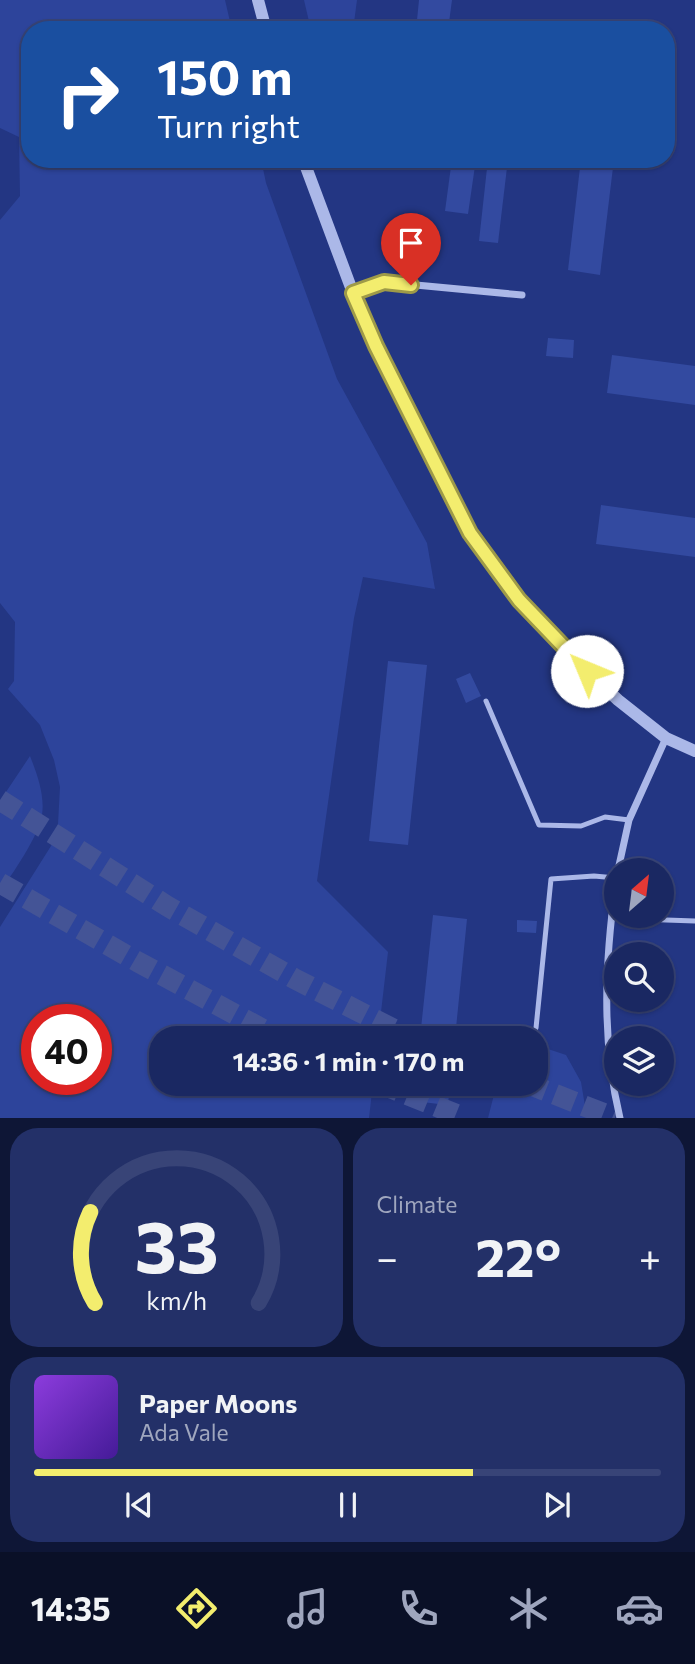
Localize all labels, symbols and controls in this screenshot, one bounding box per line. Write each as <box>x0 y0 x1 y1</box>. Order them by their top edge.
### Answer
text: 150 m <box>157 45 292 105</box>
icon: right <box>42 49 133 140</box>
text: Turn right <box>157 105 300 145</box>
pin <box>381 213 441 285</box>
icon: arrive <box>392 224 430 262</box>
position arrow <box>550 634 624 708</box>
north arrow <box>604 858 674 928</box>
map controls <box>604 858 674 1096</box>
button: search <box>604 942 674 1012</box>
speed limit sign: 40 <box>21 1004 112 1095</box>
button: layers <box>604 1026 674 1096</box>
text: 14:36 · 1 min · 170 m <box>233 1045 464 1076</box>
text: Climate <box>377 1190 458 1218</box>
text: 33 <box>134 1200 218 1289</box>
text: 22° <box>476 1224 561 1288</box>
text: − <box>377 1233 398 1280</box>
text: + <box>639 1233 661 1280</box>
text: km/h <box>146 1285 207 1315</box>
text: Paper Moons <box>139 1387 297 1418</box>
text: Ada Vale <box>139 1418 229 1446</box>
icon: previous <box>120 1486 158 1524</box>
icon: pause <box>329 1486 367 1524</box>
icon: next <box>538 1486 576 1524</box>
icon: directions <box>172 1584 221 1633</box>
icon: music <box>283 1584 332 1633</box>
icon: phone <box>394 1584 443 1633</box>
icon: climate <box>504 1584 553 1633</box>
icon: car <box>615 1584 664 1633</box>
text: 14:35 <box>31 1588 111 1628</box>

